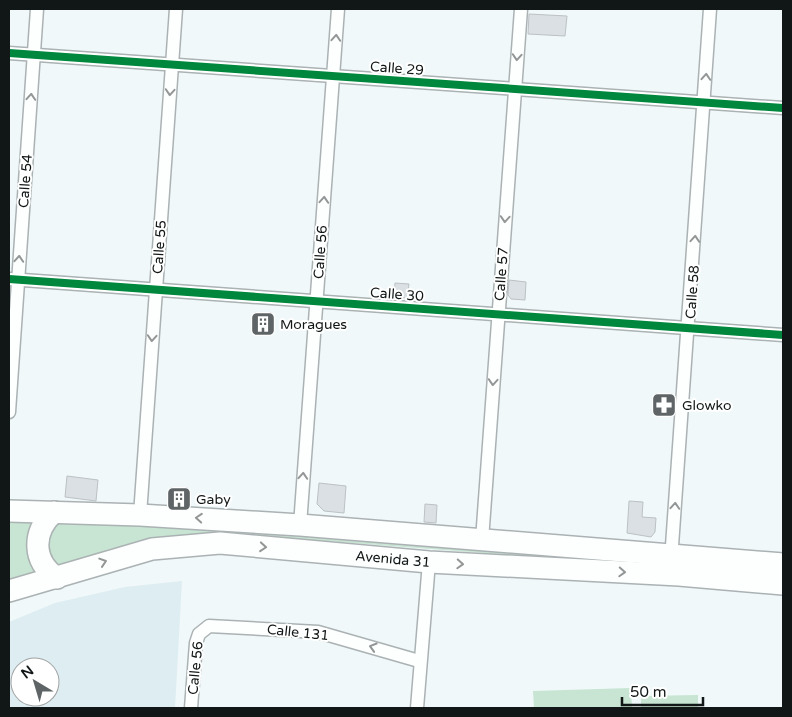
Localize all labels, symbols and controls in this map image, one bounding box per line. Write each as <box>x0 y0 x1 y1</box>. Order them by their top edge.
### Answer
one-way arrow <box>330 34 341 42</box>
one-way arrow <box>512 54 523 62</box>
street label: Calle 29 <box>370 58 424 79</box>
one-way arrow <box>700 73 711 81</box>
one-way arrow <box>165 89 176 97</box>
one-way arrow <box>25 93 36 101</box>
street label: Calle 54 <box>15 153 36 208</box>
one-way arrow <box>318 196 329 204</box>
one-way arrow <box>500 216 511 224</box>
street label: Calle 55 <box>149 220 170 274</box>
street label: Calle 56 <box>310 224 331 279</box>
one-way arrow <box>690 235 701 243</box>
street label: Calle 57 <box>491 247 512 301</box>
one-way arrow <box>13 255 24 263</box>
street label: Calle 58 <box>682 264 703 319</box>
street label: Calle 30 <box>370 284 425 305</box>
building icon: Moragues <box>250 311 276 337</box>
place label: Moragues <box>280 316 347 333</box>
one-way arrow <box>147 334 158 342</box>
one-way arrow <box>488 378 499 386</box>
pharmacy icon: Glowko <box>651 392 677 418</box>
place label: Glowko <box>682 397 732 414</box>
one-way arrow <box>298 472 309 480</box>
building icon: Gaby <box>166 486 192 512</box>
place label: Gaby <box>196 491 231 508</box>
one-way arrow <box>670 502 681 510</box>
one-way arrow <box>194 513 202 524</box>
one-way arrow <box>260 542 268 553</box>
street label: Avenida 31 <box>355 547 431 571</box>
one-way arrow <box>98 558 107 568</box>
one-way arrow <box>456 559 464 569</box>
one-way arrow <box>619 567 627 578</box>
street label: Calle 131 <box>266 621 330 644</box>
street label: Calle 56 <box>184 640 207 696</box>
one-way arrow <box>369 643 377 653</box>
north arrow <box>10 657 60 707</box>
text: N <box>18 662 37 682</box>
scale bar <box>622 674 703 706</box>
text: 50 m <box>630 683 667 701</box>

